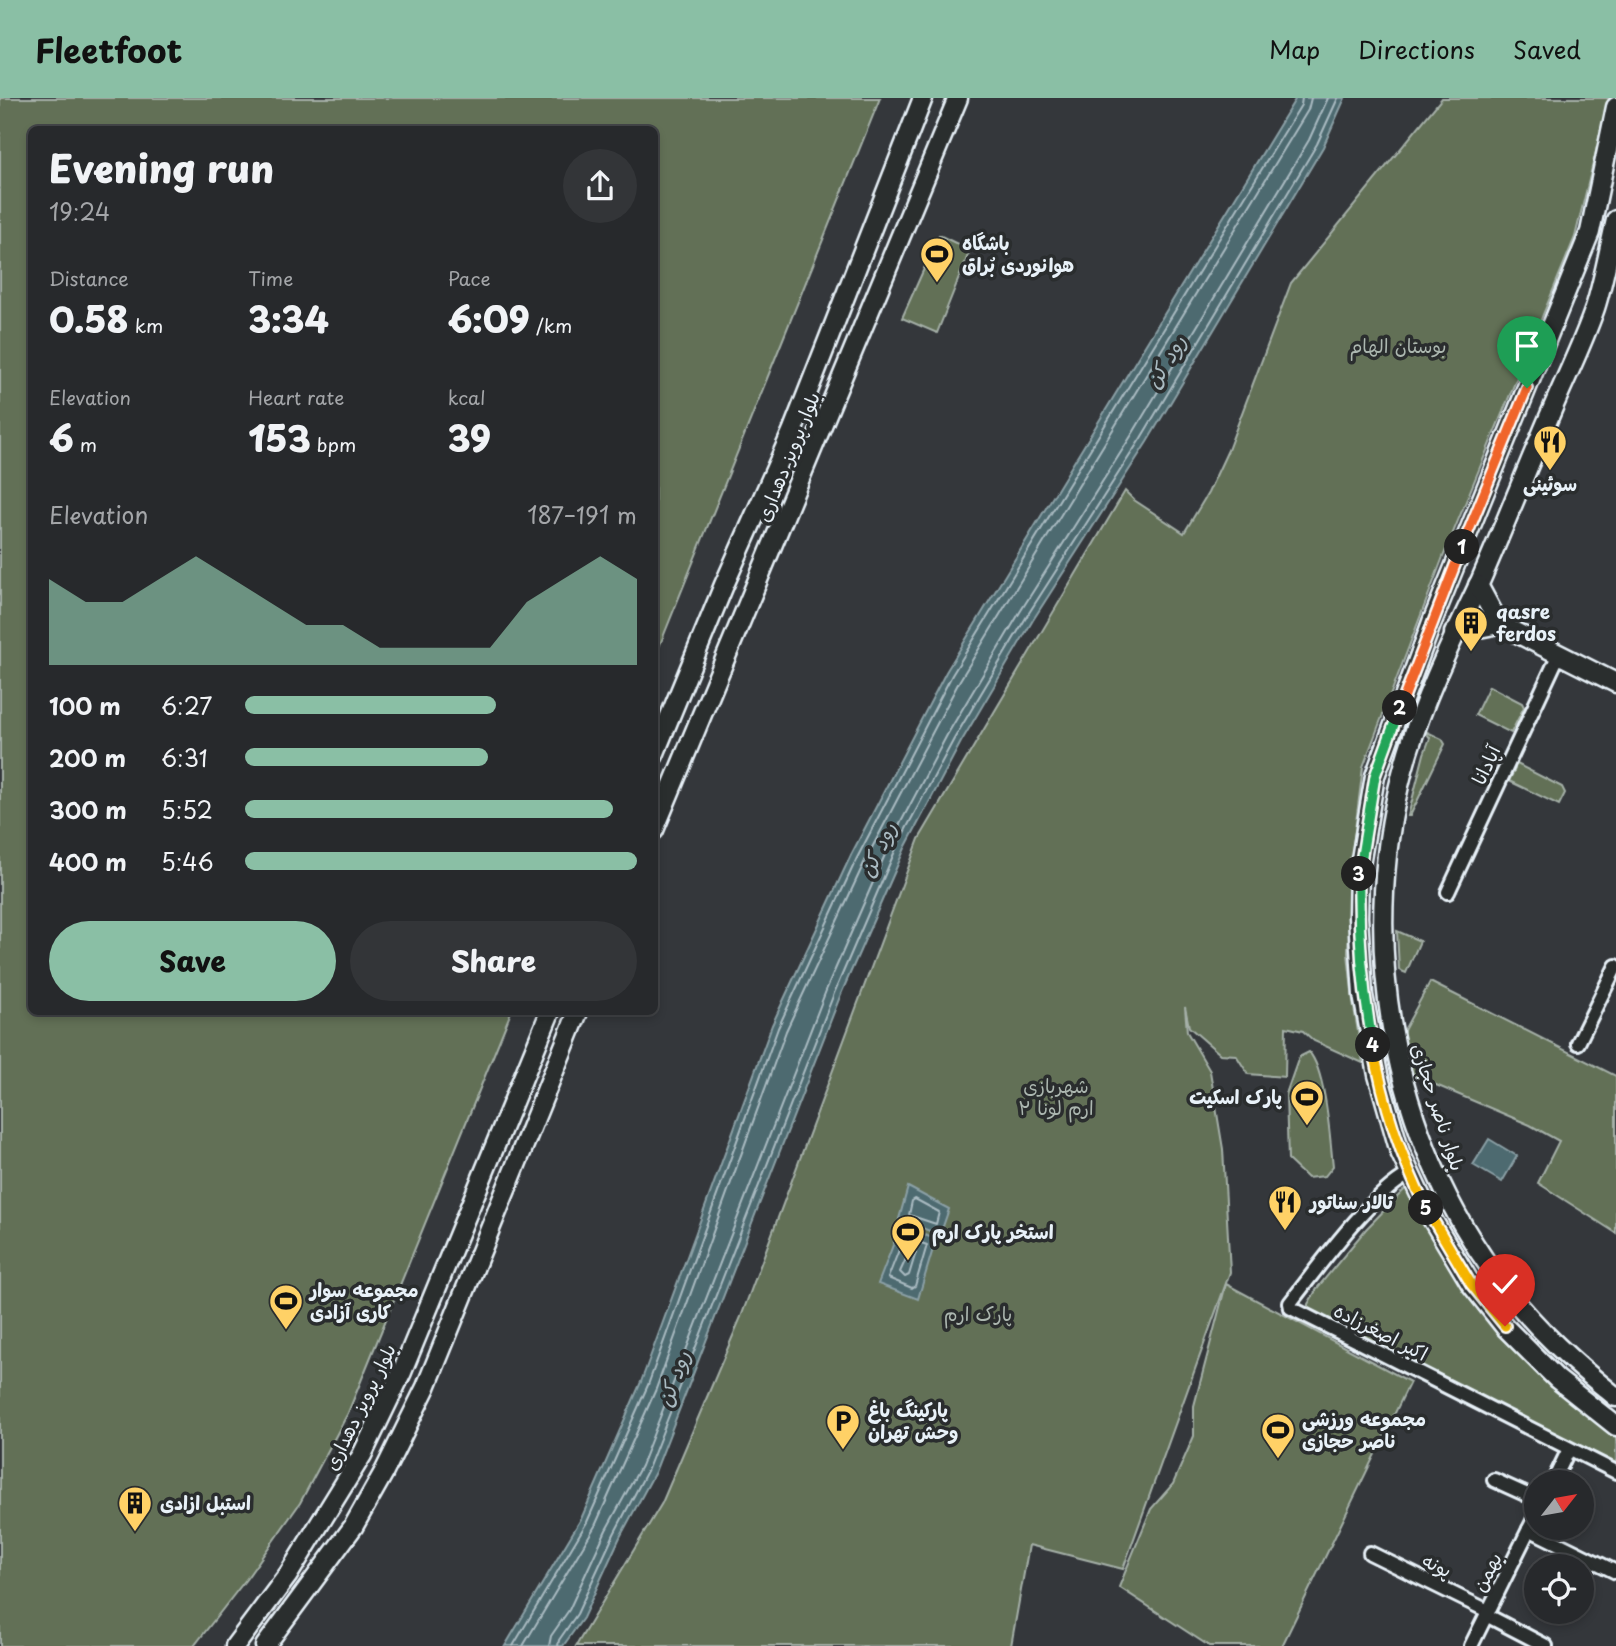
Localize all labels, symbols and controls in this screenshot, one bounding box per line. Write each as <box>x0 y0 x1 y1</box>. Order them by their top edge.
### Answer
text: Fleetfoot <box>35 24 182 74</box>
text: Map <box>1269 31 1320 67</box>
text: Directions <box>1358 31 1475 67</box>
text: Saved <box>1513 31 1581 67</box>
text: Evening run <box>49 139 274 196</box>
button: share <box>563 149 637 223</box>
text: 19:24 <box>49 194 110 229</box>
place label: باشگاه هوانوردی بُراق <box>962 228 1074 279</box>
sports icon: باشگاه هوانوردی بُراق <box>918 235 956 284</box>
text: Distance <box>49 264 129 292</box>
text: Time <box>248 264 293 292</box>
text: Pace <box>448 264 491 292</box>
text: 0.58 <box>49 292 129 345</box>
text: 3:34 <box>248 292 329 345</box>
text: 6:09 <box>448 292 530 345</box>
text: km <box>129 311 163 339</box>
text: /km <box>530 311 572 339</box>
pin <box>1497 316 1557 388</box>
icon: arrive <box>1508 327 1546 365</box>
water label: رود کن <box>1136 328 1193 394</box>
park label: بوستان الهام <box>1349 331 1447 361</box>
text: Elevation <box>49 383 131 411</box>
text: Heart rate <box>248 383 344 411</box>
text: kcal <box>448 383 486 411</box>
street label: بلوار پرویز دهداری <box>748 387 826 526</box>
text: 6 <box>49 411 74 464</box>
text: 153 <box>248 411 311 464</box>
text: 39 <box>448 411 491 464</box>
restaurant icon: سوئینی <box>1531 423 1569 472</box>
text: m <box>74 430 97 458</box>
text: bpm <box>311 430 356 458</box>
place label: سوئینی <box>1523 469 1577 497</box>
text: Elevation <box>49 497 148 532</box>
text: 187–191 m <box>527 497 637 532</box>
pin: 1 <box>1444 530 1480 564</box>
text: 1 <box>1457 532 1466 560</box>
place label: qasre ferdos <box>1496 597 1556 647</box>
building icon: qasre ferdos <box>1452 604 1490 653</box>
text: 100 m <box>49 688 121 723</box>
text: 6:27 <box>161 688 212 723</box>
pin: 2 <box>1382 690 1418 726</box>
text: 2 <box>1393 693 1406 721</box>
street label: آپادانا <box>1464 739 1507 789</box>
text: 200 m <box>49 740 126 775</box>
text: 6:31 <box>161 740 208 775</box>
text: 300 m <box>49 792 127 827</box>
text: 5:52 <box>161 792 213 827</box>
water label: رود کن <box>849 816 903 882</box>
text: 400 m <box>49 844 127 879</box>
text: 5:46 <box>161 844 214 879</box>
pin: 3 <box>1342 856 1376 892</box>
text: 3 <box>1352 859 1365 887</box>
button: Save <box>49 921 336 1001</box>
button: Share <box>350 921 637 1001</box>
pin: 4 <box>1356 1028 1390 1062</box>
text: 4 <box>1366 1030 1379 1058</box>
street label: بلوار ناصر حجازی <box>1405 1039 1473 1174</box>
park label: شهربازی ارم لونا ۲ <box>1018 1071 1094 1123</box>
sports icon: پارک اسکیت <box>1288 1078 1326 1127</box>
place label: پارک اسکیت <box>1189 1082 1283 1110</box>
restaurant icon: تالار سناتور <box>1266 1183 1304 1232</box>
place label: تالار سناتور <box>1308 1187 1395 1215</box>
pin: 5 <box>1408 1190 1444 1226</box>
text: 5 <box>1419 1193 1432 1221</box>
sports icon: استخر پارک ارم <box>889 1213 927 1262</box>
place label: استخر پارک ارم <box>932 1217 1054 1247</box>
pin <box>1475 1254 1535 1326</box>
icon: check <box>1486 1265 1524 1303</box>
place label: مجموعه سوار کاری آزادی <box>308 1275 419 1325</box>
sports icon: مجموعه سوار کاری آزادی <box>267 1282 305 1331</box>
street label: اکبر اصغرزاده <box>1330 1295 1433 1367</box>
park label: پارک ارم <box>944 1299 1012 1329</box>
street label: بلوار پرویز دهداری <box>316 1338 402 1475</box>
water label: رود کن <box>647 1346 697 1411</box>
place label: پارکینگ باغ وحش تهران <box>868 1395 958 1445</box>
parking icon: پارکینگ باغ وحش تهران <box>824 1402 862 1451</box>
place label: مجموعه ورزشی ناصر حجازی <box>1302 1404 1426 1454</box>
sports icon: مجموعه ورزشی ناصر حجازی <box>1259 1411 1297 1460</box>
north arrow <box>1524 1470 1594 1540</box>
map controls <box>1524 1470 1594 1624</box>
building icon: استبل ازادی <box>116 1484 154 1533</box>
place label: استبل ازادی <box>160 1488 251 1516</box>
street label: پونه <box>1418 1545 1457 1583</box>
street label: بهمن <box>1464 1547 1508 1596</box>
button: locate <box>1524 1554 1594 1624</box>

